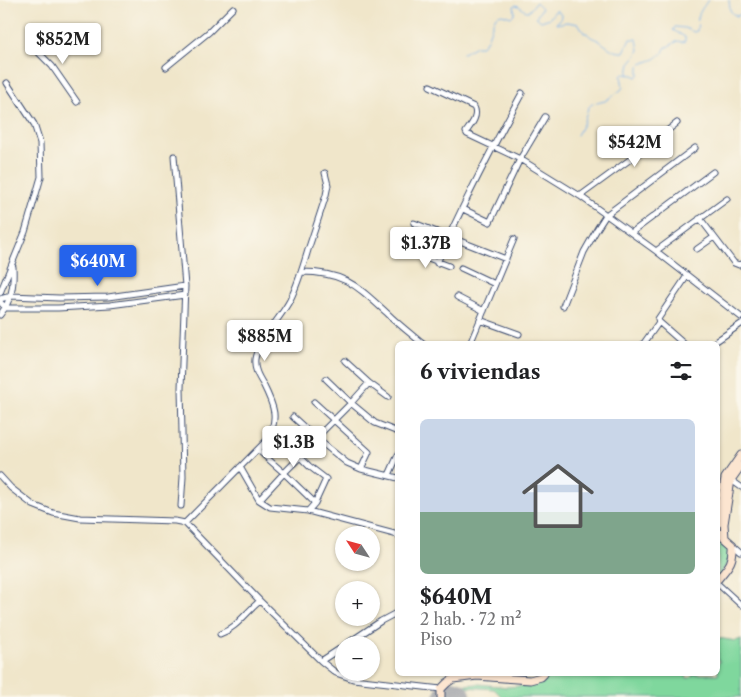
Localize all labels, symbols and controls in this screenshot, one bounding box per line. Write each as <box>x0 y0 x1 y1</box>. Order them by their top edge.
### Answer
pin: $852M <box>28 22 98 65</box>
text: $852M <box>36 29 90 49</box>
pin: $542M <box>600 126 670 168</box>
text: $542M <box>608 132 662 152</box>
pin: $1.37B <box>385 226 467 269</box>
text: $1.37B <box>401 233 451 253</box>
pin: $640M <box>63 244 133 287</box>
text: $640M <box>70 251 126 271</box>
pin: $885M <box>230 320 300 362</box>
text: $885M <box>238 326 292 346</box>
icon: filters <box>667 357 695 385</box>
text: 6 viviendas <box>420 359 541 384</box>
pin: $1.3B <box>259 426 329 468</box>
text: $1.3B <box>273 432 315 452</box>
icon: home <box>513 451 603 541</box>
north arrow <box>335 526 380 571</box>
map controls <box>335 526 380 681</box>
button: + <box>335 581 380 626</box>
text: $640M <box>420 584 492 609</box>
text: 2 hab. · 72 m² <box>420 609 522 629</box>
text: Piso <box>420 629 452 649</box>
button: − <box>335 636 380 681</box>

